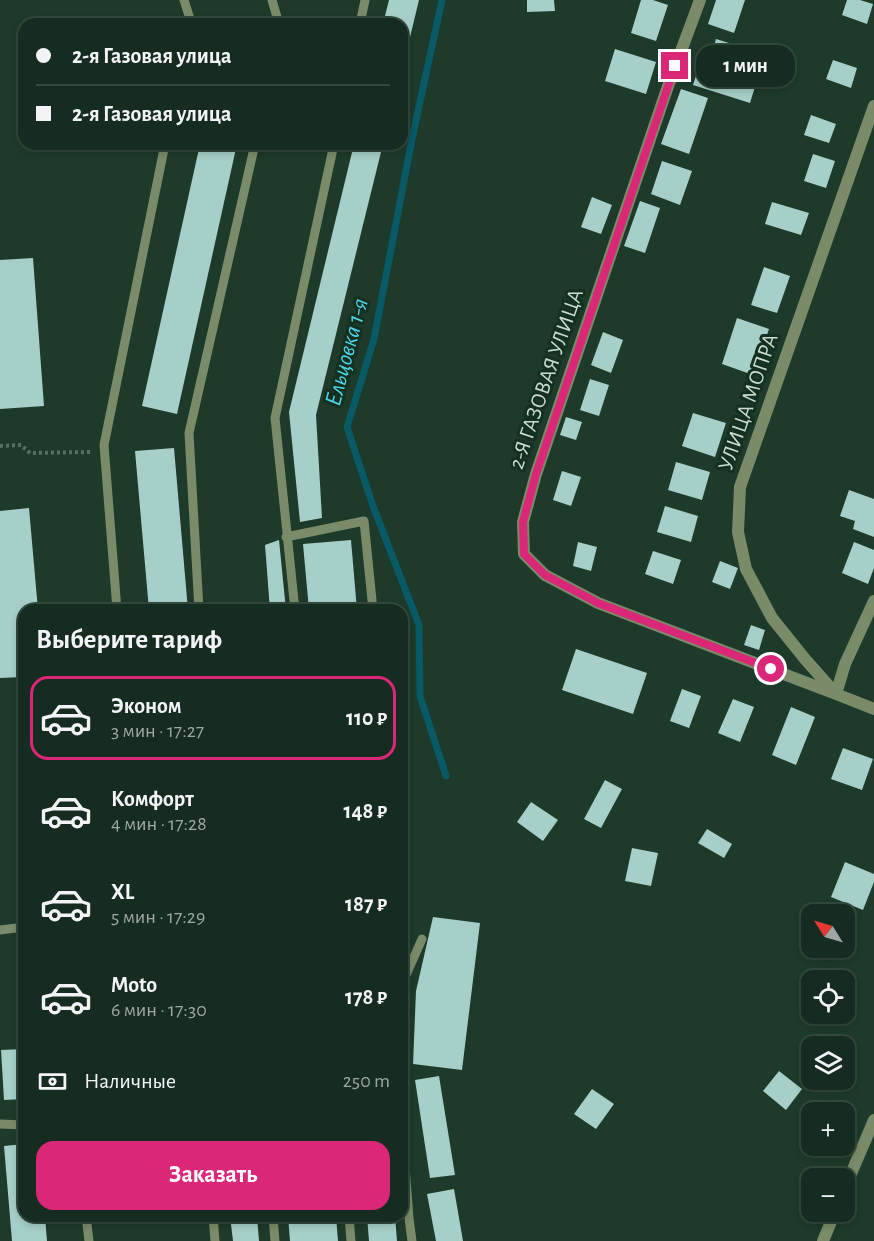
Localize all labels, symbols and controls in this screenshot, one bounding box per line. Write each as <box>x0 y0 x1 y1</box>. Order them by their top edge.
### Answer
text: 2-я Газовая улица <box>72 45 231 67</box>
callout: 1 мин <box>696 45 795 87</box>
route end <box>661 52 688 79</box>
text: 1 мин <box>723 56 768 76</box>
text: 2-я Газовая улица <box>72 103 231 125</box>
street label: 2-Я ГАЗОВАЯ УЛИЦА <box>505 286 587 472</box>
water label: Ельцовка 1-я <box>321 296 373 408</box>
street label: УЛИЦА МОПРА <box>714 331 782 473</box>
text: Выберите тариф <box>36 626 222 653</box>
route start <box>757 655 784 682</box>
icon: car <box>39 691 93 745</box>
text: Эконом <box>111 695 182 717</box>
text: 110 ₽ <box>346 707 387 729</box>
text: 3 мин · 17:27 <box>111 721 204 741</box>
icon: car <box>39 784 93 838</box>
text: Комфорт <box>111 788 194 810</box>
text: 148 ₽ <box>344 800 387 822</box>
text: 4 мин · 17:28 <box>111 814 207 834</box>
icon: car <box>39 877 93 931</box>
text: XL <box>111 881 134 903</box>
text: 187 ₽ <box>345 893 387 915</box>
north arrow <box>801 904 855 958</box>
map controls <box>801 904 855 1222</box>
text: 5 мин · 17:29 <box>111 907 205 927</box>
icon: car <box>39 970 93 1024</box>
button: locate <box>801 970 855 1024</box>
text: Moto <box>111 974 157 996</box>
text: 178 ₽ <box>345 986 387 1008</box>
text: 6 мин · 17:30 <box>111 1000 207 1020</box>
button: layers <box>801 1036 855 1090</box>
icon: cash <box>36 1065 69 1098</box>
text: Наличные <box>84 1070 176 1092</box>
text: 250 m <box>343 1071 390 1091</box>
button: + <box>801 1102 855 1156</box>
button: Заказать <box>36 1141 390 1210</box>
button: − <box>801 1168 855 1222</box>

